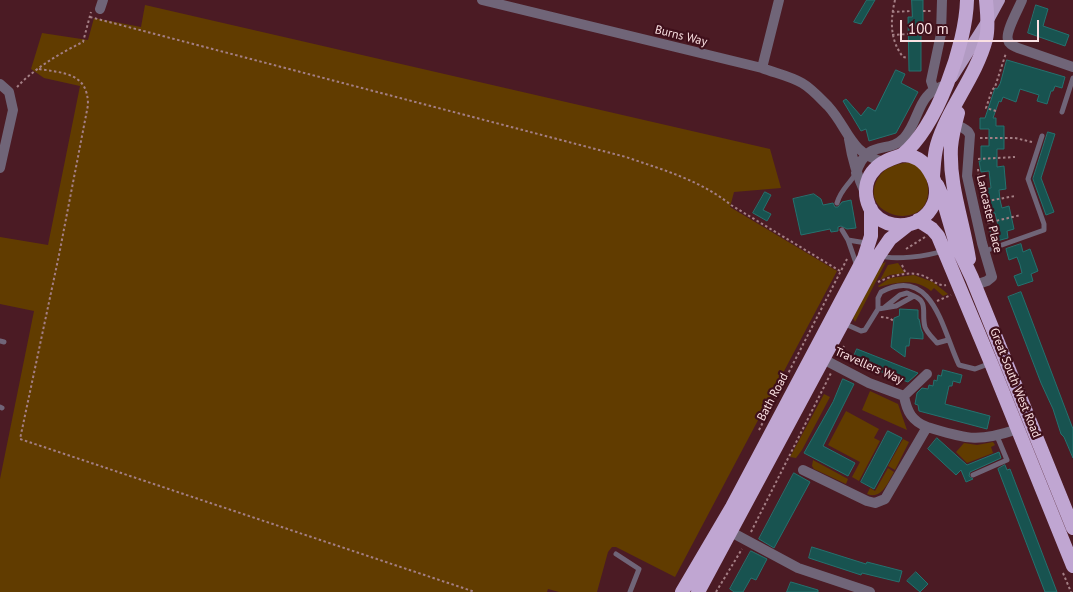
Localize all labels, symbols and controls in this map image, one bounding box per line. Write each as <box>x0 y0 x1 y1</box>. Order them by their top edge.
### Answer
scale bar <box>903 10 1042 42</box>
text: 100 m <box>908 19 949 38</box>
street label: Burns Way <box>653 23 709 49</box>
street label: Lancaster Place <box>973 174 1005 254</box>
street label: Great South West Road <box>986 326 1044 440</box>
street label: Travellers Way <box>832 344 906 388</box>
street label: Bath Road <box>754 371 792 423</box>

